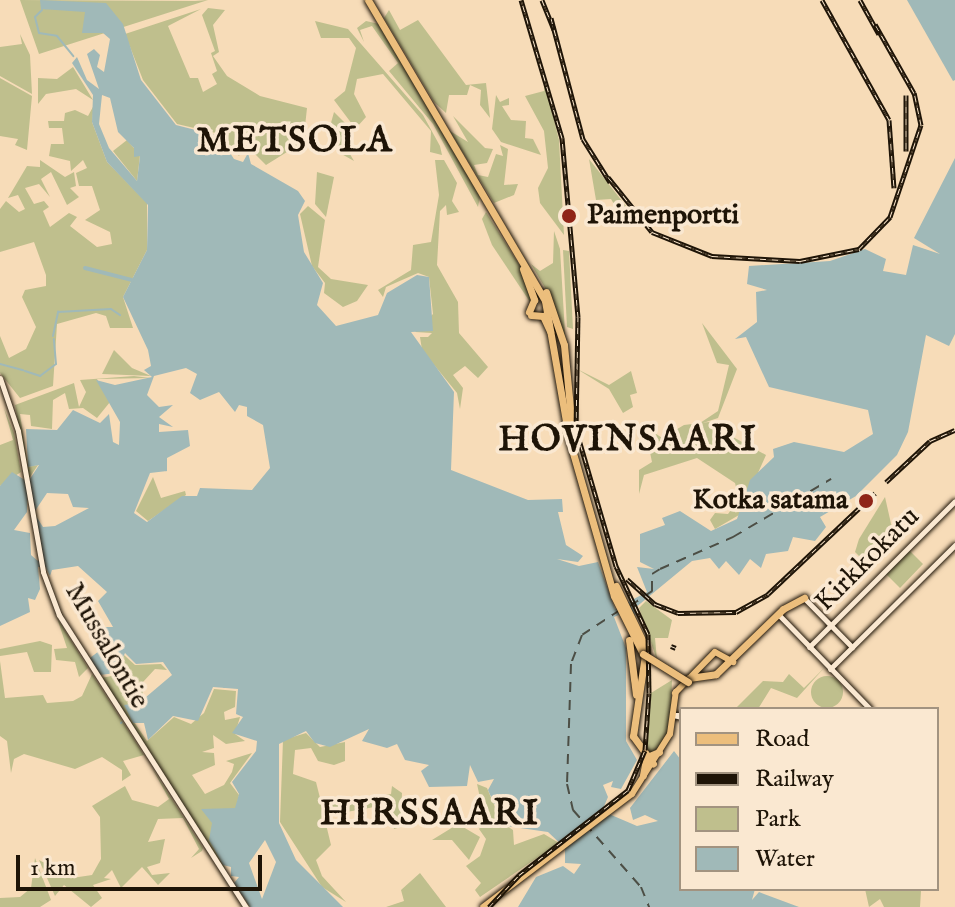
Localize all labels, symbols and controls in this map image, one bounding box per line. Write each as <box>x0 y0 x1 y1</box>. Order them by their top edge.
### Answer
district label: METSOLA <box>197 120 393 164</box>
place label: Paimenportti <box>587 199 739 233</box>
marker: Paimenportti <box>558 205 580 227</box>
district label: HOVINSAARI <box>498 419 758 463</box>
place label: Kotka satama <box>693 484 848 518</box>
marker: Kotka satama <box>855 490 877 512</box>
street label: Kirkkokatu <box>809 501 927 619</box>
street label: Mussalontie <box>57 577 155 715</box>
legend <box>679 707 939 891</box>
text: Road <box>755 724 809 755</box>
text: Railway <box>755 764 834 795</box>
district label: HIRSSAARI <box>320 793 540 837</box>
text: Park <box>755 804 801 835</box>
scale bar <box>20 839 266 889</box>
text: Water <box>755 844 815 875</box>
text: 1 km <box>30 853 76 884</box>

